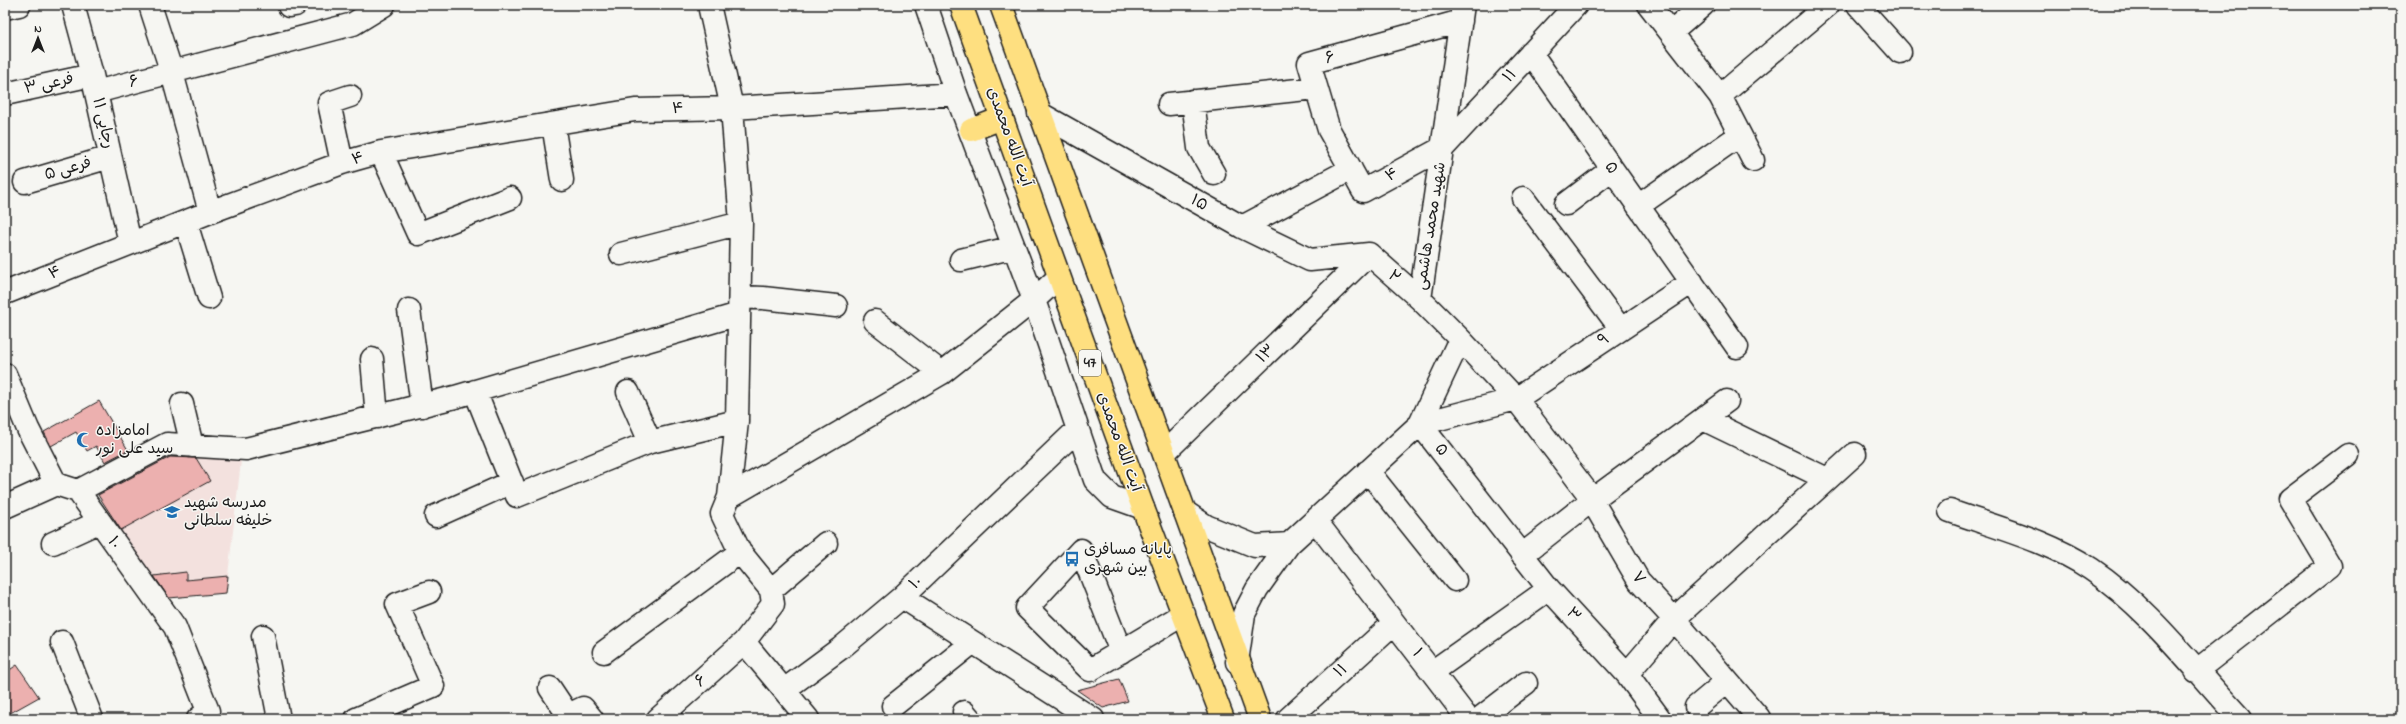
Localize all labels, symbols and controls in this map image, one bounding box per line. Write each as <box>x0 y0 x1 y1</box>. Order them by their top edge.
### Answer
north arrow <box>18 18 58 58</box>
text: N <box>34 21 42 37</box>
street label: ۶ <box>1322 45 1338 71</box>
street label: ۱۱ <box>1497 64 1523 88</box>
street label: فرعی ۳ <box>22 67 76 101</box>
street label: ۶ <box>126 69 142 95</box>
street label: آیت الله محمدی <box>980 84 1039 191</box>
street label: رجایی ۱۱ <box>85 95 121 151</box>
street label: ۴ <box>672 97 684 121</box>
street label: ۴ <box>349 146 367 172</box>
street label: فرعی ۵ <box>42 151 94 187</box>
street label: ۵ <box>1598 157 1624 179</box>
street label: شهید محمد هاشمی <box>1409 160 1453 292</box>
street label: ۴ <box>1381 162 1403 188</box>
street label: ۱۵ <box>1186 188 1212 218</box>
street label: ۴ <box>45 260 65 286</box>
street label: ۲ <box>1382 264 1406 290</box>
street label: ۹ <box>1593 327 1615 353</box>
street label: ۱۳ <box>1251 339 1281 369</box>
road number: 47 <box>1079 350 1101 376</box>
street label: آیت الله محمدی <box>1090 389 1149 496</box>
place label: امامزاده سید علی نور <box>95 419 173 461</box>
mosque icon: امامزاده سید علی نور <box>75 431 93 449</box>
street label: ۵ <box>1428 438 1454 462</box>
place label: مدرسه شهید خلیفه سلطانی <box>184 491 272 533</box>
school or university icon: مدرسه شهید خلیفه سلطانی <box>163 503 181 521</box>
street label: ۱۰ <box>101 532 127 554</box>
place label: پایانه مسافری بین شهری <box>1084 538 1172 580</box>
bus stop icon: پایانه مسافری بین شهری <box>1063 550 1081 568</box>
street label: ۷ <box>1625 566 1651 590</box>
street label: ۱۰ <box>904 571 928 595</box>
street label: ۳ <box>1560 602 1586 628</box>
street label: ۱ <box>1406 643 1428 663</box>
street label: ۱۱ <box>1329 658 1353 684</box>
street label: ۶ <box>689 669 713 693</box>

